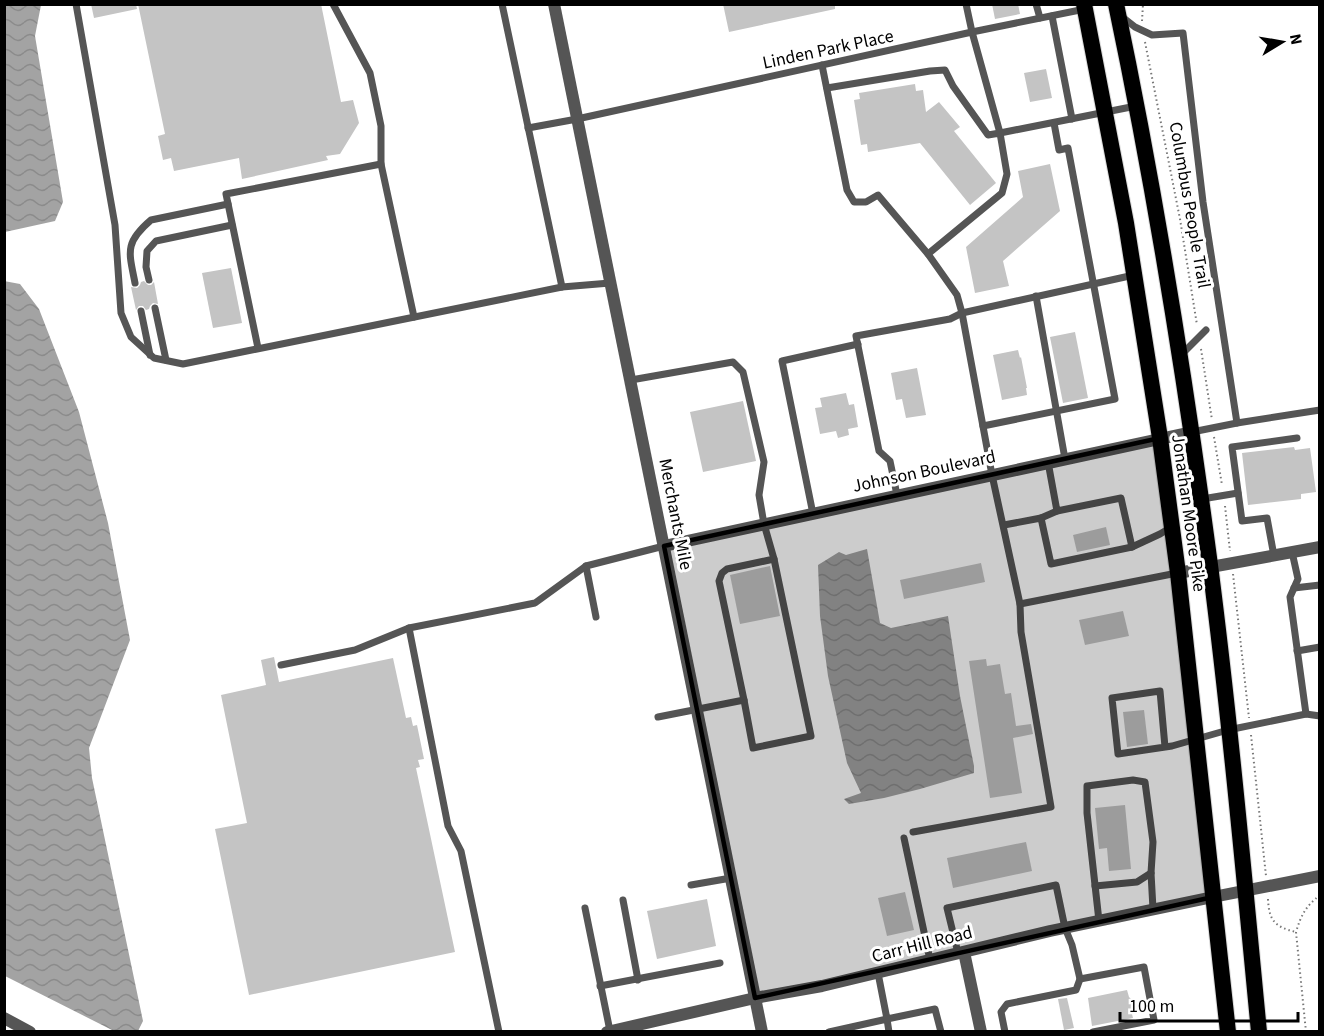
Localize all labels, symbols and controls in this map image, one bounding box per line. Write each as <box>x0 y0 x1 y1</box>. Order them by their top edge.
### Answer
north arrow <box>1252 12 1312 72</box>
street label: Linden Park Place <box>760 23 896 76</box>
text: N <box>1284 32 1308 47</box>
street label: Columbus People Trail <box>1163 120 1216 290</box>
street label: Jonathan Moore Pike <box>1165 433 1212 593</box>
street label: Johnson Boulevard <box>850 444 998 499</box>
street label: Merchants Mile <box>652 456 699 572</box>
street label: Carr Hill Road <box>869 920 975 969</box>
scale bar <box>1120 985 1298 1023</box>
text: 100 m <box>1129 994 1174 1019</box>

